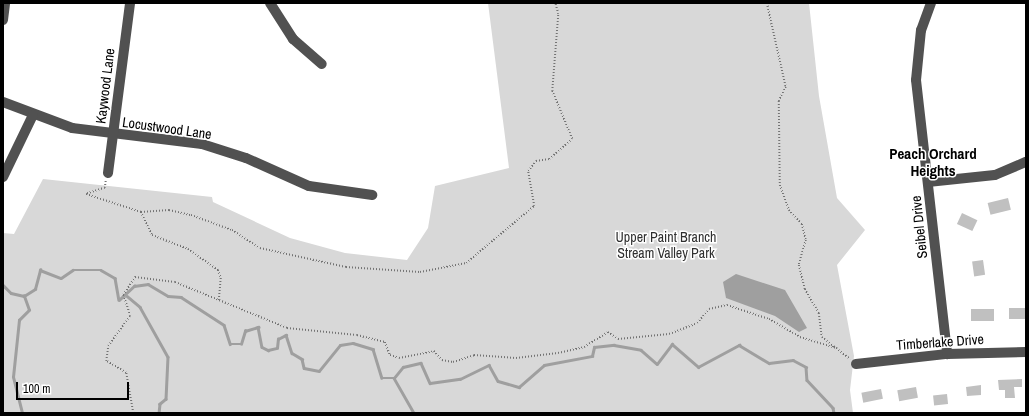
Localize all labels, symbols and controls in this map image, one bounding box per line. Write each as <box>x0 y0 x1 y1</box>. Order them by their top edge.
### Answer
street label: Kaywood Lane <box>92 47 118 125</box>
street label: Locustwood Lane <box>121 113 213 143</box>
district label: Peach Orchard Heights <box>889 144 977 179</box>
street label: Seibel Drive <box>907 195 931 259</box>
park label: Upper Paint Branch Stream Valley Park <box>616 229 716 262</box>
street label: Timberlake Drive <box>896 331 984 353</box>
scale bar <box>18 374 131 400</box>
text: 100 m <box>23 381 50 397</box>

